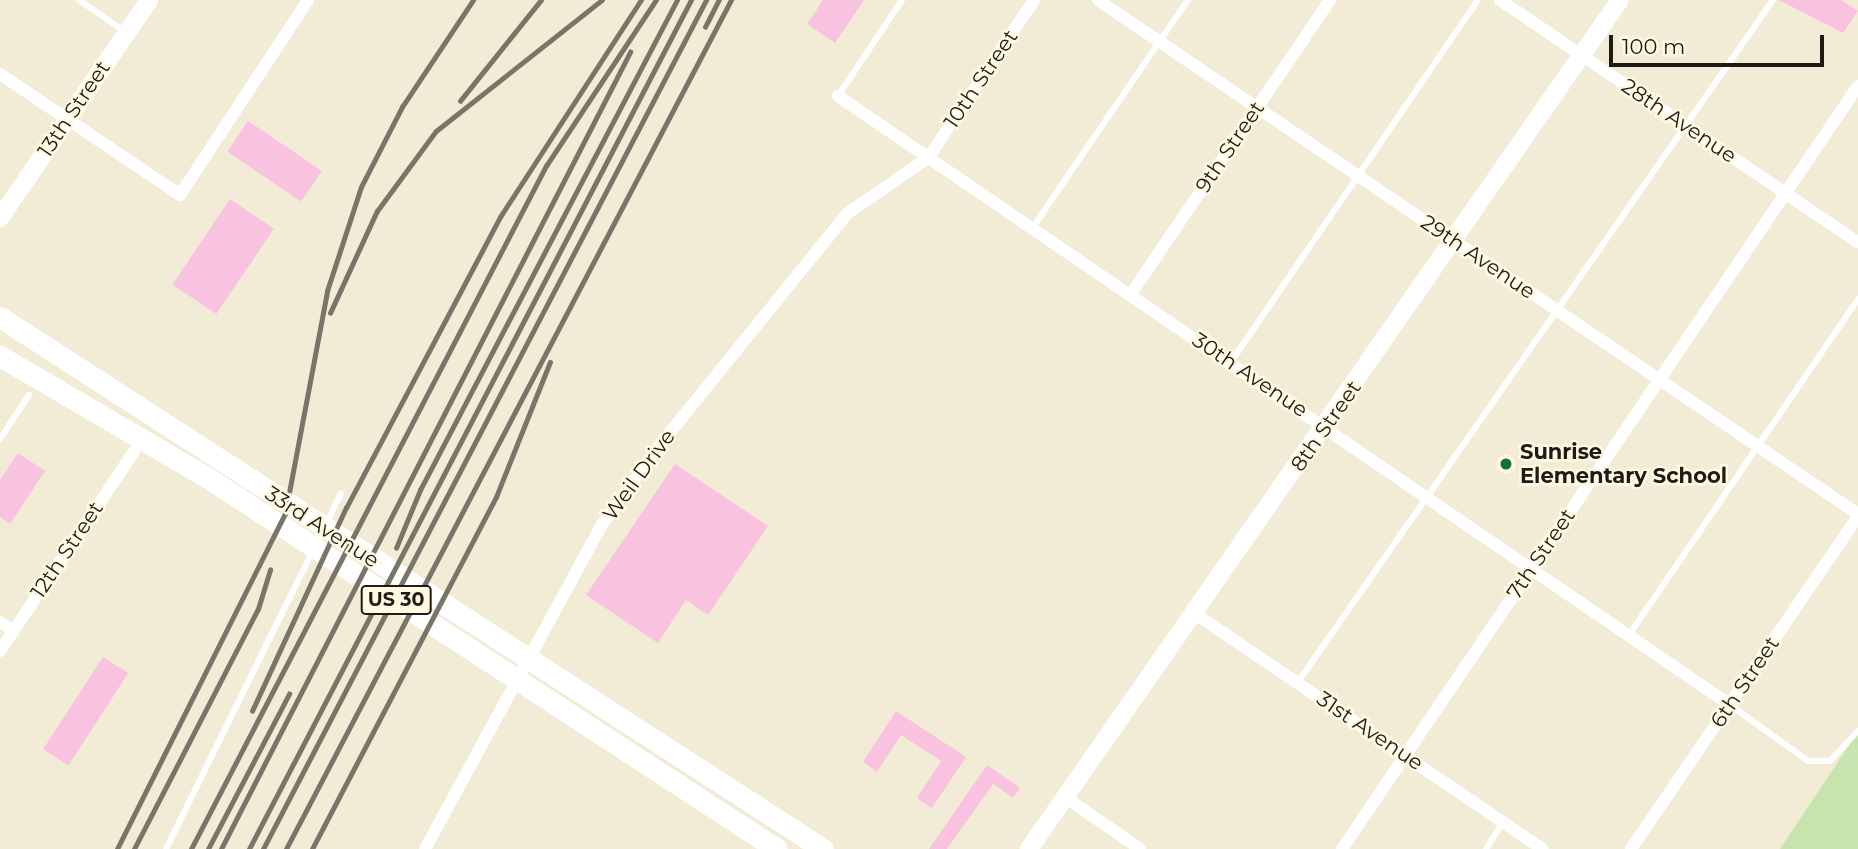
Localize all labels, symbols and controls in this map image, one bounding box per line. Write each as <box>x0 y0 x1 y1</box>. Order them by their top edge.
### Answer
scale bar <box>1613 21 1828 65</box>
street label: 10th Street <box>939 25 1023 133</box>
text: 100 m <box>1622 34 1685 59</box>
street label: 13th Street <box>32 56 116 162</box>
street label: 28th Avenue <box>1617 73 1741 169</box>
street label: 9th Street <box>1190 97 1270 197</box>
street label: 29th Avenue <box>1416 210 1540 304</box>
street label: 30th Avenue <box>1188 327 1312 423</box>
street label: 8th Street <box>1286 376 1366 476</box>
street label: Weil Drive <box>597 424 681 526</box>
place label: Sunrise Elementary School <box>1520 439 1727 489</box>
marker: Sunrise Elementary School <box>1498 456 1514 472</box>
street label: 33rd Avenue <box>260 481 384 573</box>
street label: 12th Street <box>25 497 109 603</box>
street label: 7th Street <box>1502 504 1580 604</box>
road number: US 30 <box>359 584 433 615</box>
street label: 6th Street <box>1705 632 1785 732</box>
street label: 31st Avenue <box>1312 686 1428 776</box>

